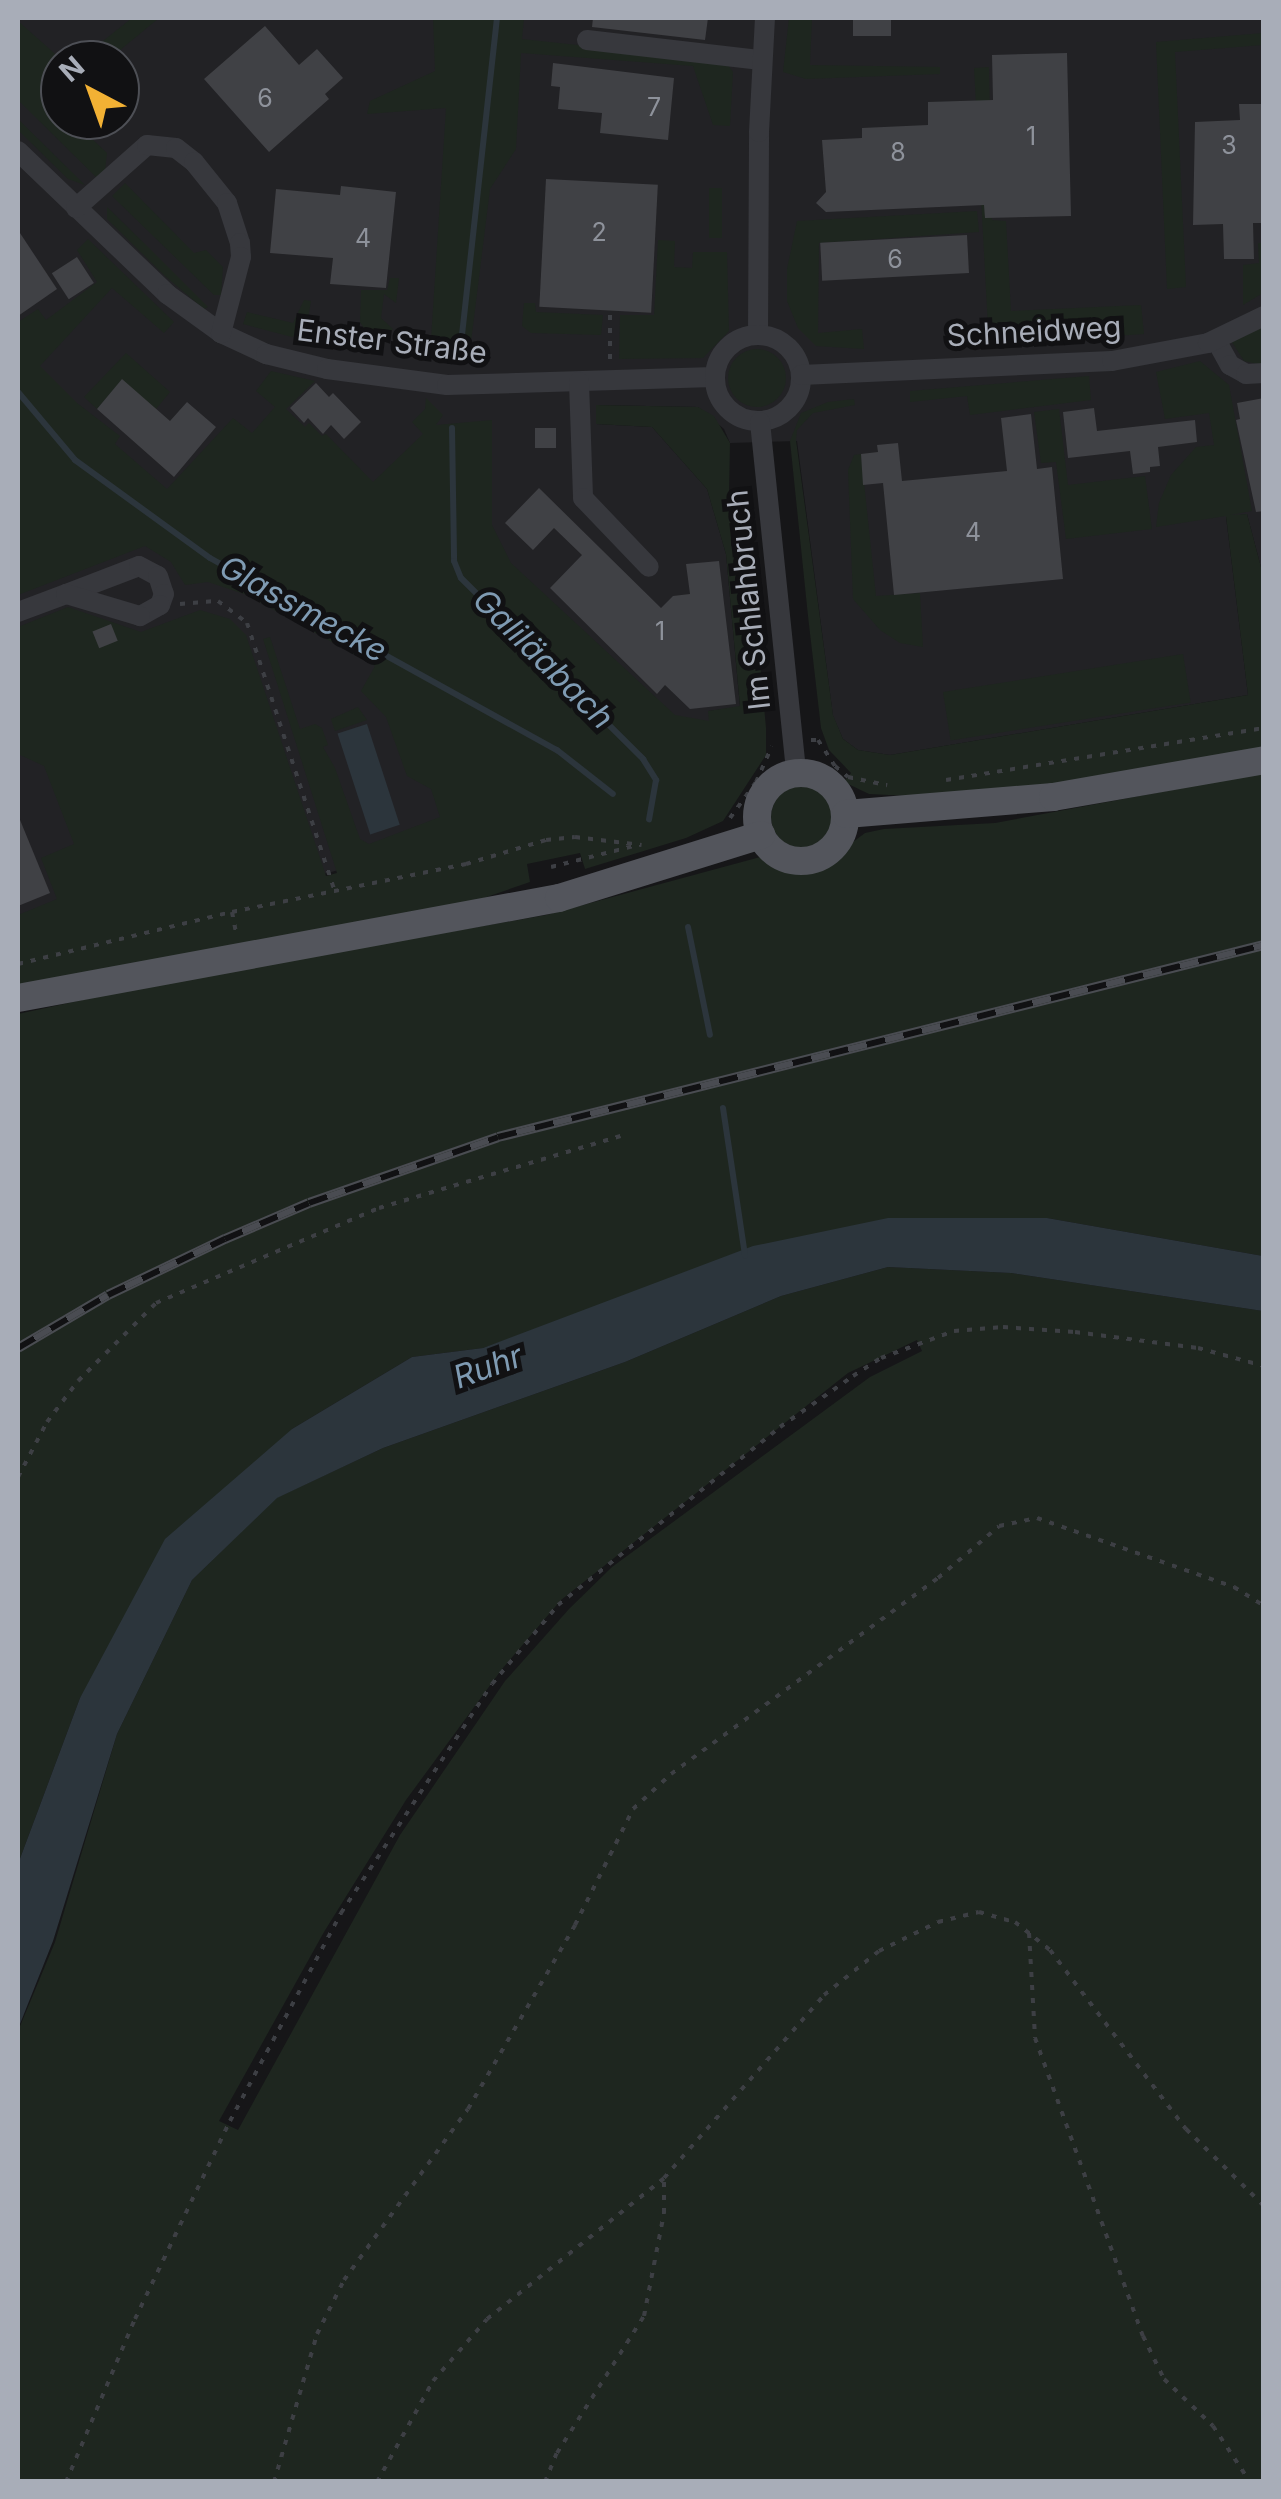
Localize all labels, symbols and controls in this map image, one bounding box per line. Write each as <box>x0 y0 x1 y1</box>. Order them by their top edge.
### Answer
north arrow <box>40 40 140 140</box>
text: N <box>52 49 91 89</box>
house number: 6 <box>257 83 273 113</box>
house number: 7 <box>647 92 661 122</box>
house number: 1 <box>1026 121 1036 151</box>
house number: 3 <box>1221 130 1237 160</box>
house number: 8 <box>890 137 906 167</box>
house number: 2 <box>591 217 607 247</box>
house number: 4 <box>355 223 371 253</box>
house number: 6 <box>887 244 903 274</box>
street label: Schneidweg <box>946 308 1122 354</box>
street label: Enster Straße <box>295 311 489 371</box>
street label: Im Schlahbruch <box>719 488 777 712</box>
house number: 4 <box>965 517 981 547</box>
water label: Glassmecke <box>213 547 393 671</box>
water label: Galiläabach <box>465 581 621 737</box>
house number: 1 <box>655 616 665 646</box>
water label: Ruhr <box>448 1337 528 1397</box>

